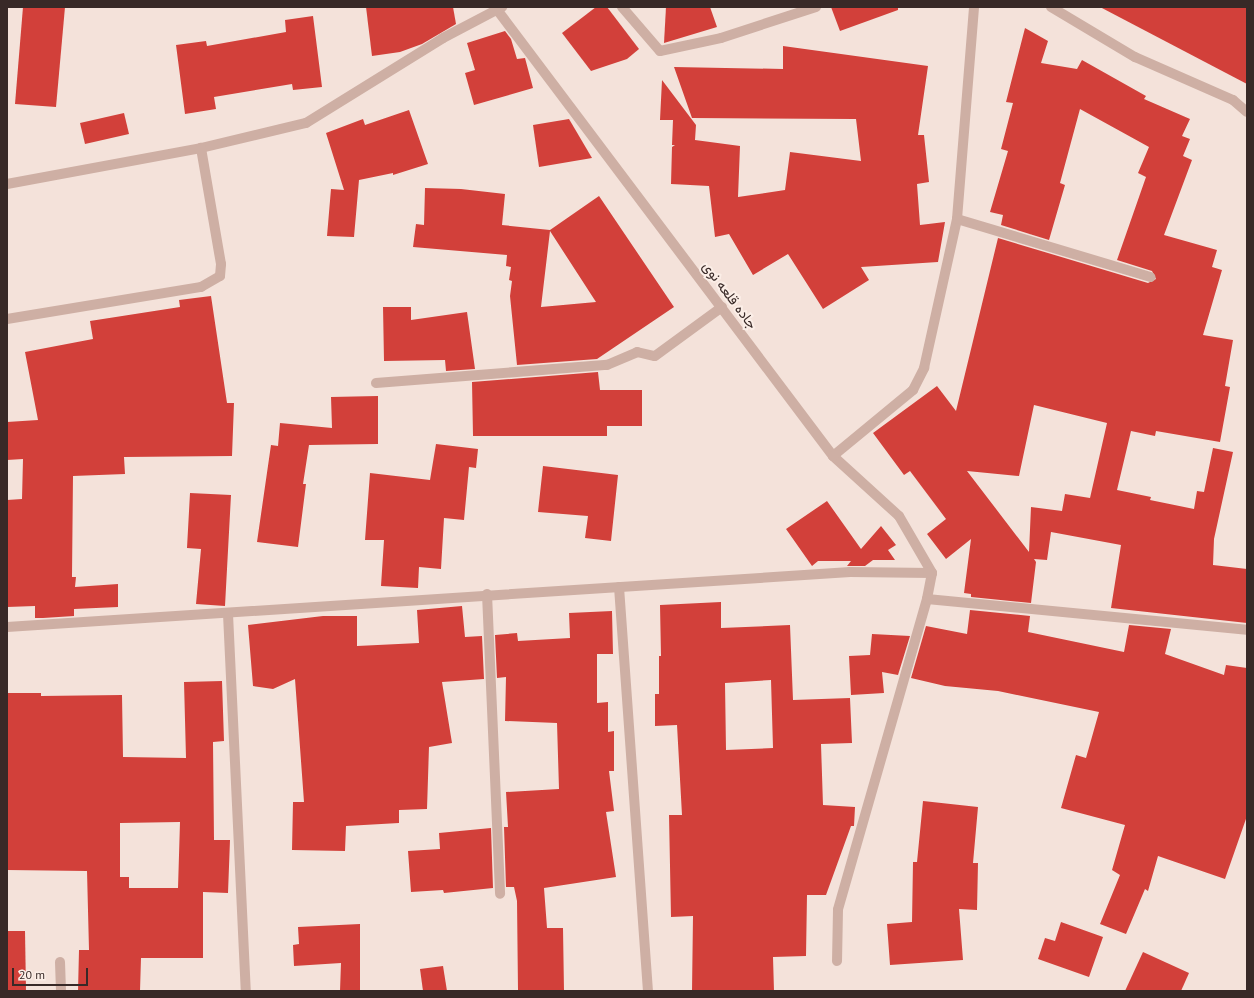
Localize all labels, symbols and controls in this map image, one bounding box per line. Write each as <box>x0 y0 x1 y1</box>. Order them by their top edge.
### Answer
street label: جاده قلعه نوی <box>699 258 761 332</box>
scale bar <box>14 960 90 986</box>
text: 20 m <box>19 967 45 982</box>

